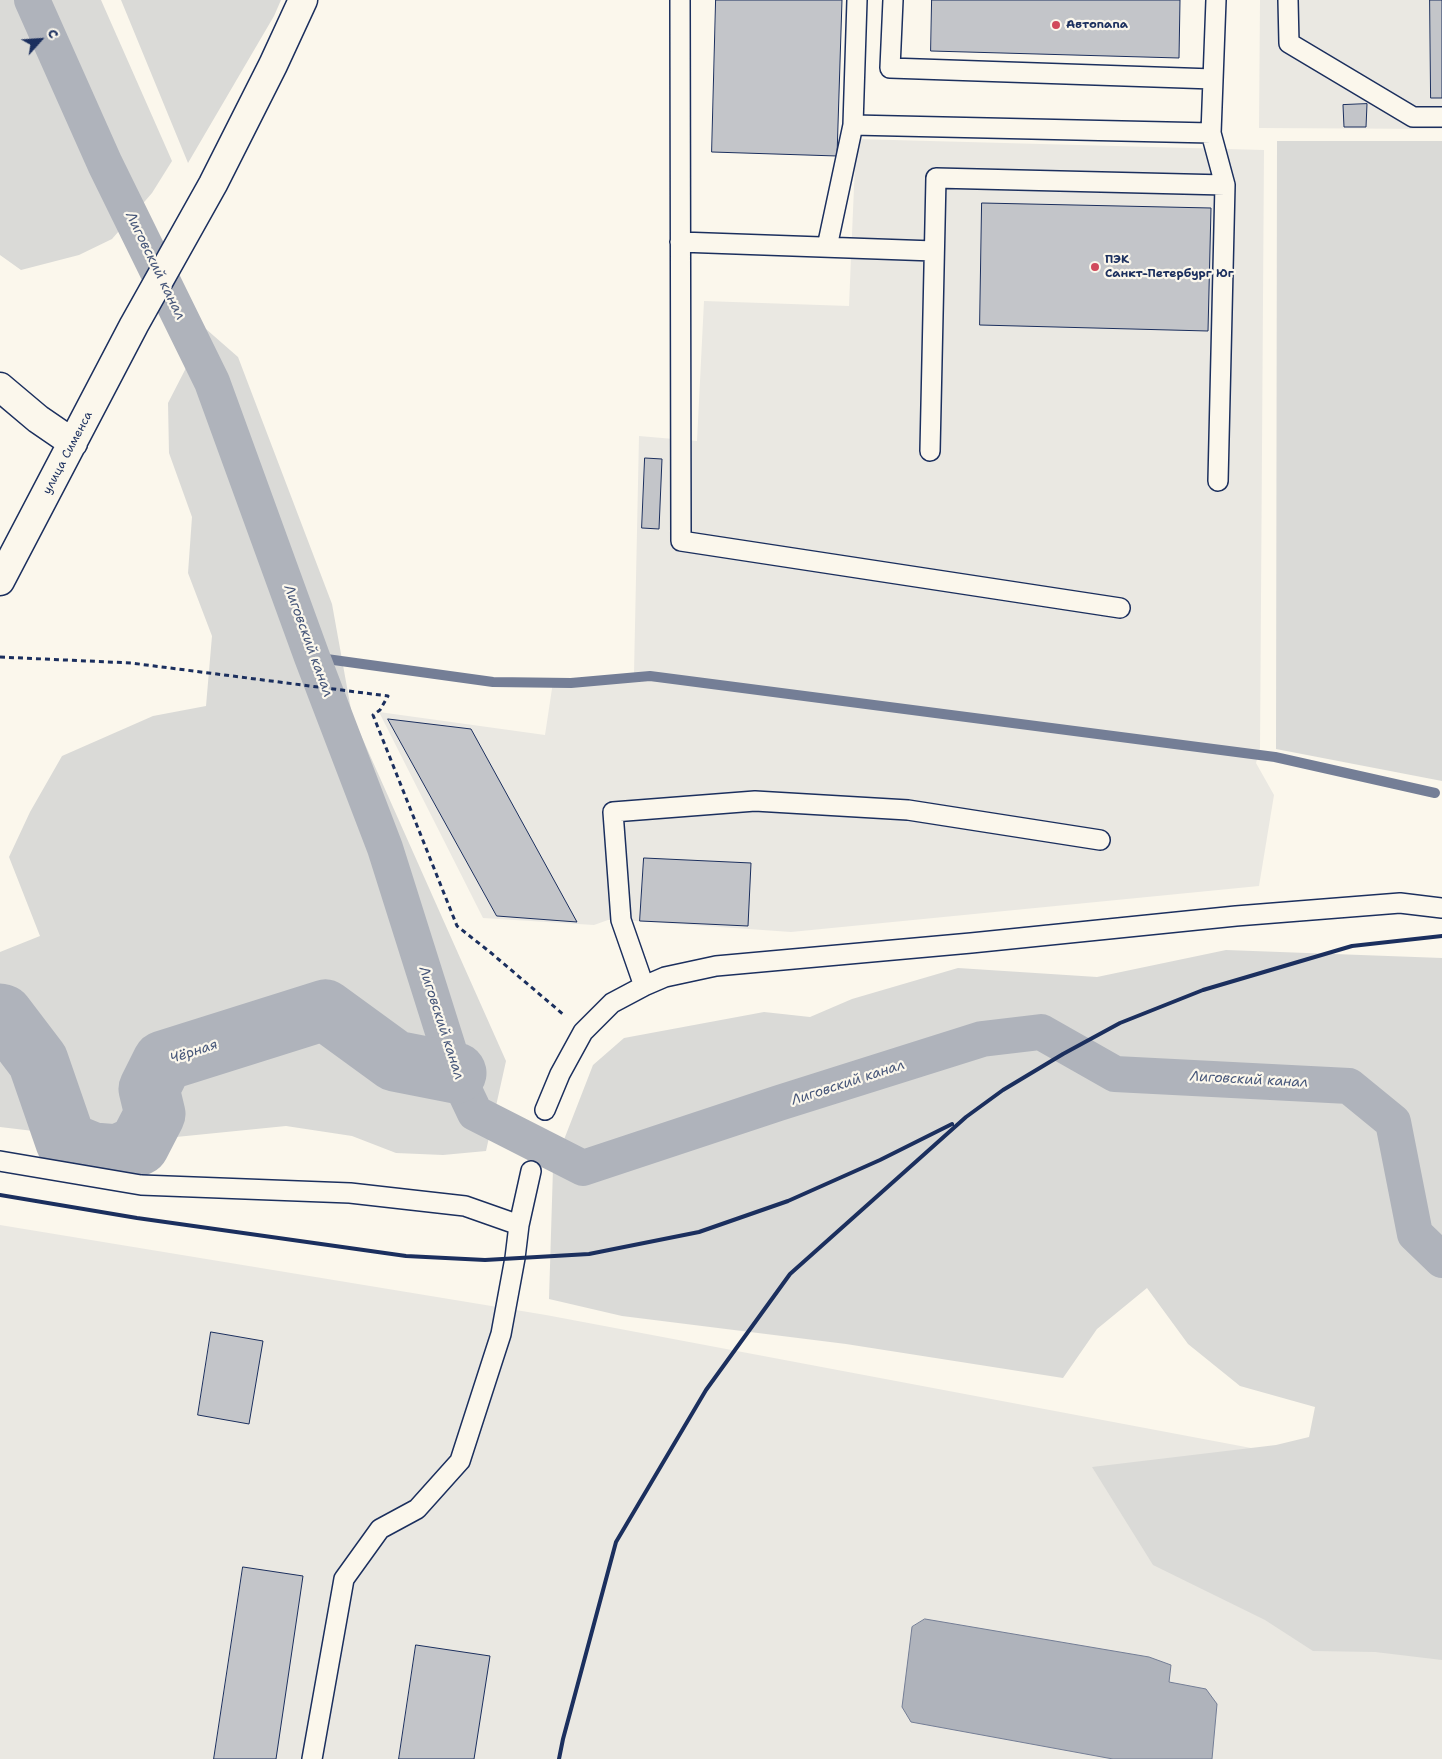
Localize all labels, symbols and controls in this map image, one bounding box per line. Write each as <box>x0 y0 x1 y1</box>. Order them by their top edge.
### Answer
north arrow <box>15 15 65 65</box>
place label: Автопапа <box>1066 18 1128 32</box>
marker: Автопапа <box>1050 19 1062 31</box>
text: С <box>44 26 63 41</box>
water label: Лиговский канал <box>122 209 188 323</box>
place label: ПЭК Санкт-Петербург Юг <box>1105 253 1234 281</box>
marker: ПЭК Санкт-Петербург Юг <box>1089 261 1101 273</box>
street label: улица Сименса <box>40 409 96 497</box>
water label: Лиговский канал <box>280 583 336 699</box>
water label: Лиговский канал <box>415 964 467 1082</box>
water label: Чёрная <box>168 1036 220 1068</box>
water label: Лиговский канал <box>789 1057 907 1109</box>
water label: Лиговский канал <box>1190 1069 1308 1091</box>

